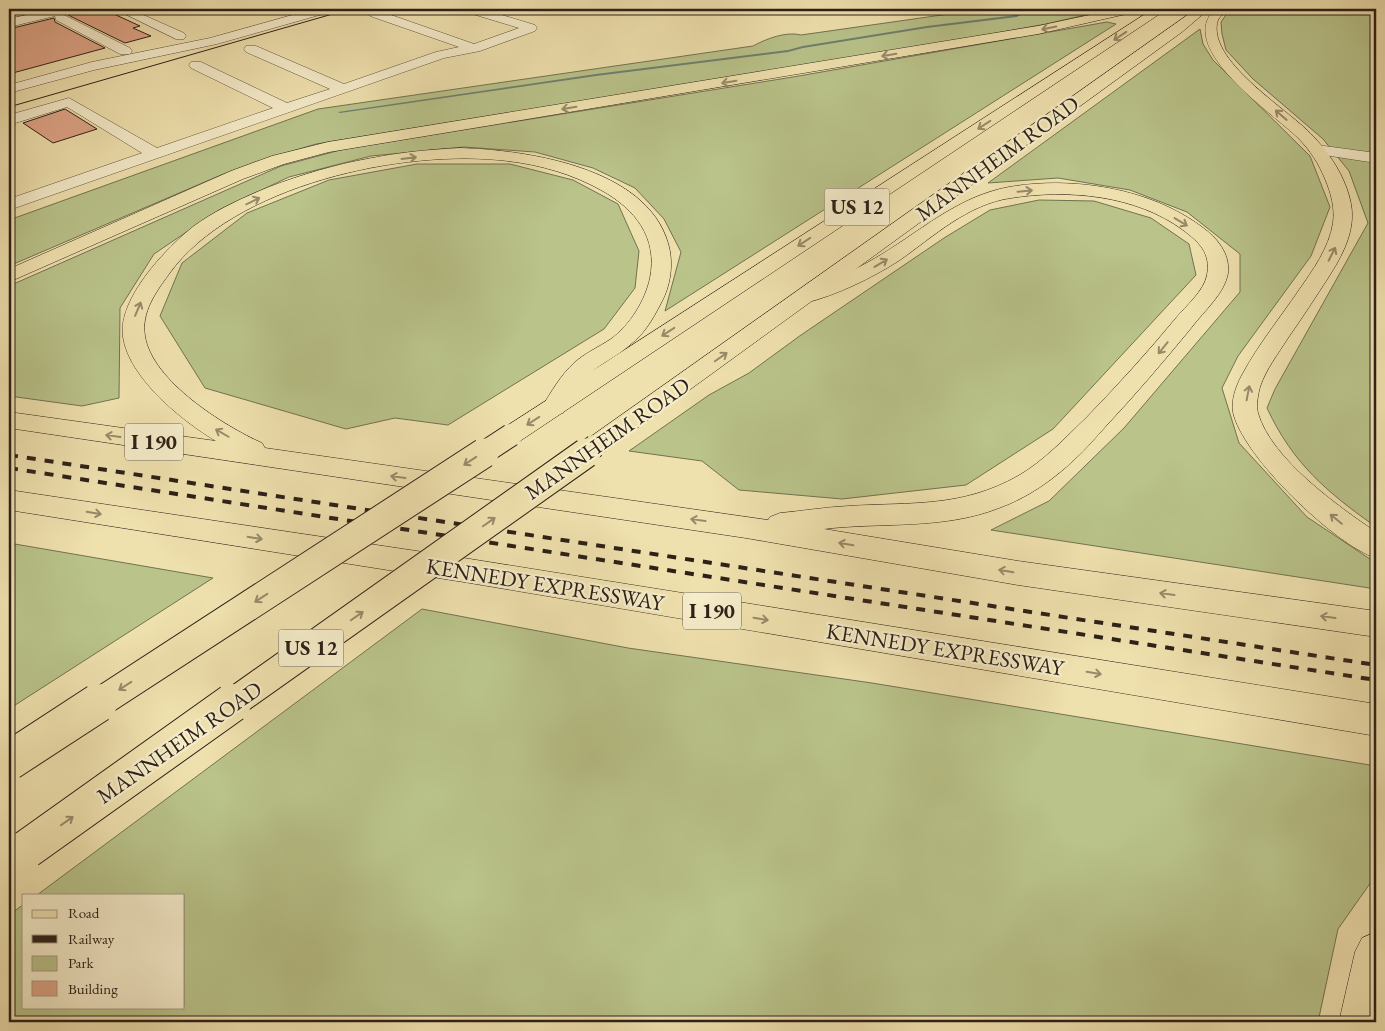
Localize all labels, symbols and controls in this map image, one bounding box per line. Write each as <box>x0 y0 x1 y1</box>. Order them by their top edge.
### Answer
one-way arrow <box>1042 24 1058 33</box>
one-way arrow <box>1114 32 1128 42</box>
one-way arrow <box>882 51 898 61</box>
one-way arrow <box>721 77 737 87</box>
street label: MANNHEIM ROAD <box>910 89 1085 228</box>
one-way arrow <box>561 104 577 114</box>
one-way arrow <box>1275 109 1288 120</box>
one-way arrow <box>978 120 992 130</box>
one-way arrow <box>401 152 417 162</box>
one-way arrow <box>1016 186 1032 196</box>
road number: US 12 <box>824 188 890 226</box>
one-way arrow <box>245 195 260 205</box>
one-way arrow <box>1174 217 1188 227</box>
one-way arrow <box>797 237 811 247</box>
one-way arrow <box>1327 247 1337 262</box>
one-way arrow <box>874 257 888 267</box>
one-way arrow <box>134 302 143 317</box>
one-way arrow <box>662 327 676 337</box>
one-way arrow <box>1157 341 1168 354</box>
one-way arrow <box>713 352 727 362</box>
street label: MANNHEIM ROAD <box>519 370 696 506</box>
one-way arrow <box>1244 385 1253 401</box>
one-way arrow <box>526 416 540 426</box>
road number: I 190 <box>125 424 183 461</box>
one-way arrow <box>215 428 230 438</box>
one-way arrow <box>105 430 121 440</box>
one-way arrow <box>464 456 478 466</box>
one-way arrow <box>391 472 407 482</box>
one-way arrow <box>86 508 102 518</box>
one-way arrow <box>1330 514 1343 525</box>
one-way arrow <box>690 515 706 525</box>
one-way arrow <box>482 516 495 527</box>
one-way arrow <box>247 533 263 543</box>
one-way arrow <box>838 538 854 548</box>
street label: KENNEDY EXPRESSWAY <box>424 551 667 618</box>
one-way arrow <box>999 565 1015 575</box>
one-way arrow <box>1159 589 1175 599</box>
road number: I 190 <box>683 592 741 630</box>
one-way arrow <box>254 593 268 603</box>
one-way arrow <box>349 611 363 621</box>
one-way arrow <box>1320 612 1336 622</box>
one-way arrow <box>753 614 769 624</box>
street label: KENNEDY EXPRESSWAY <box>824 616 1067 683</box>
road number: US 12 <box>278 630 344 666</box>
one-way arrow <box>1086 668 1102 678</box>
street label: MANNHEIM ROAD <box>91 674 268 810</box>
one-way arrow <box>118 681 132 691</box>
one-way arrow <box>60 816 74 826</box>
legend <box>22 894 185 1008</box>
text: Road <box>68 903 100 922</box>
text: Railway <box>68 929 115 948</box>
text: Park <box>68 953 95 972</box>
text: Building <box>68 979 118 998</box>

